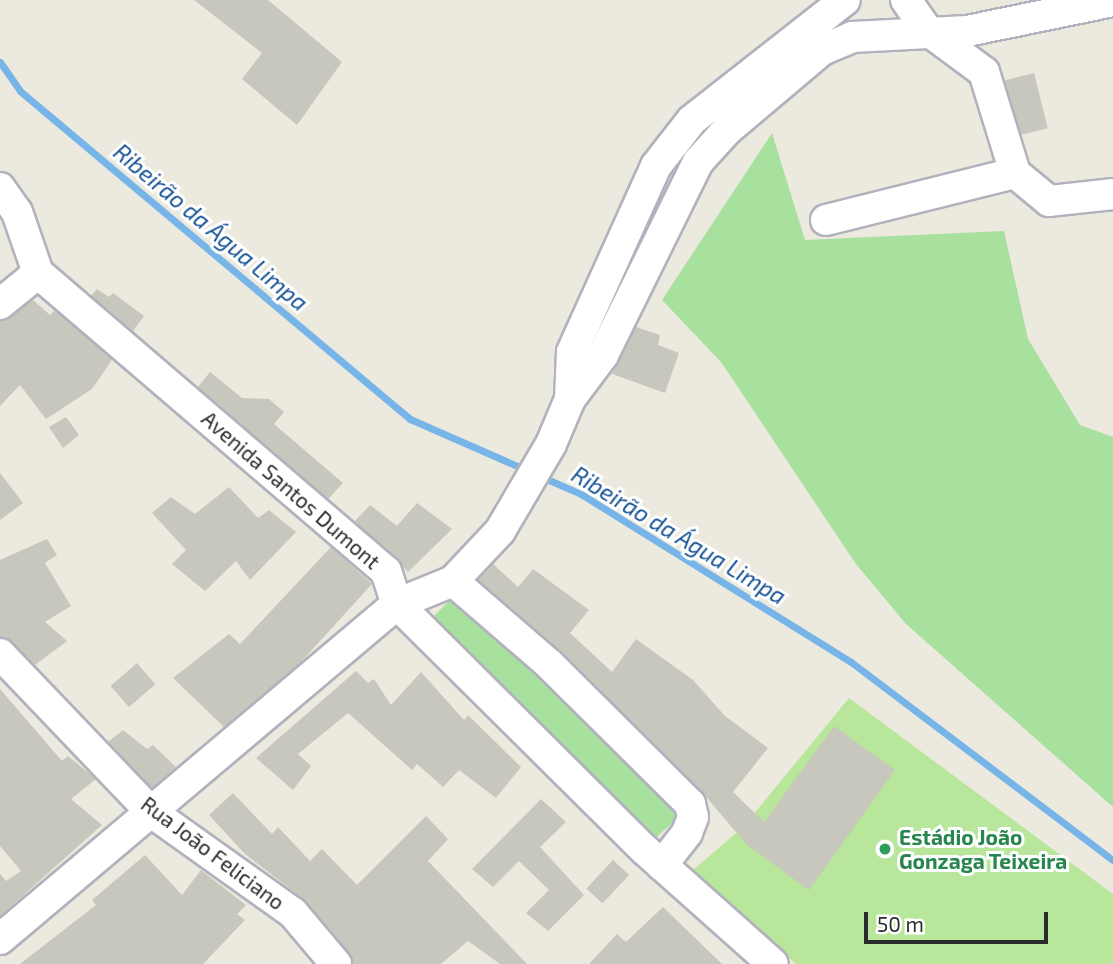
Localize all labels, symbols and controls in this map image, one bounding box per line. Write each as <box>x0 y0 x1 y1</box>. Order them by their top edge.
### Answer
water label: Ribeirão da Água Limpa <box>108 138 314 316</box>
street label: Avenida Santos Dumont <box>197 406 385 574</box>
water label: Ribeirão da Água Limpa <box>567 460 791 610</box>
street label: Rua João Feliciano <box>136 791 290 915</box>
place label: Estádio João Gonzaga Teixeira <box>899 824 1068 874</box>
marker: Estádio João Gonzaga Teixeira <box>877 841 893 857</box>
scale bar <box>868 898 1052 942</box>
text: 50 m <box>877 911 924 936</box>

